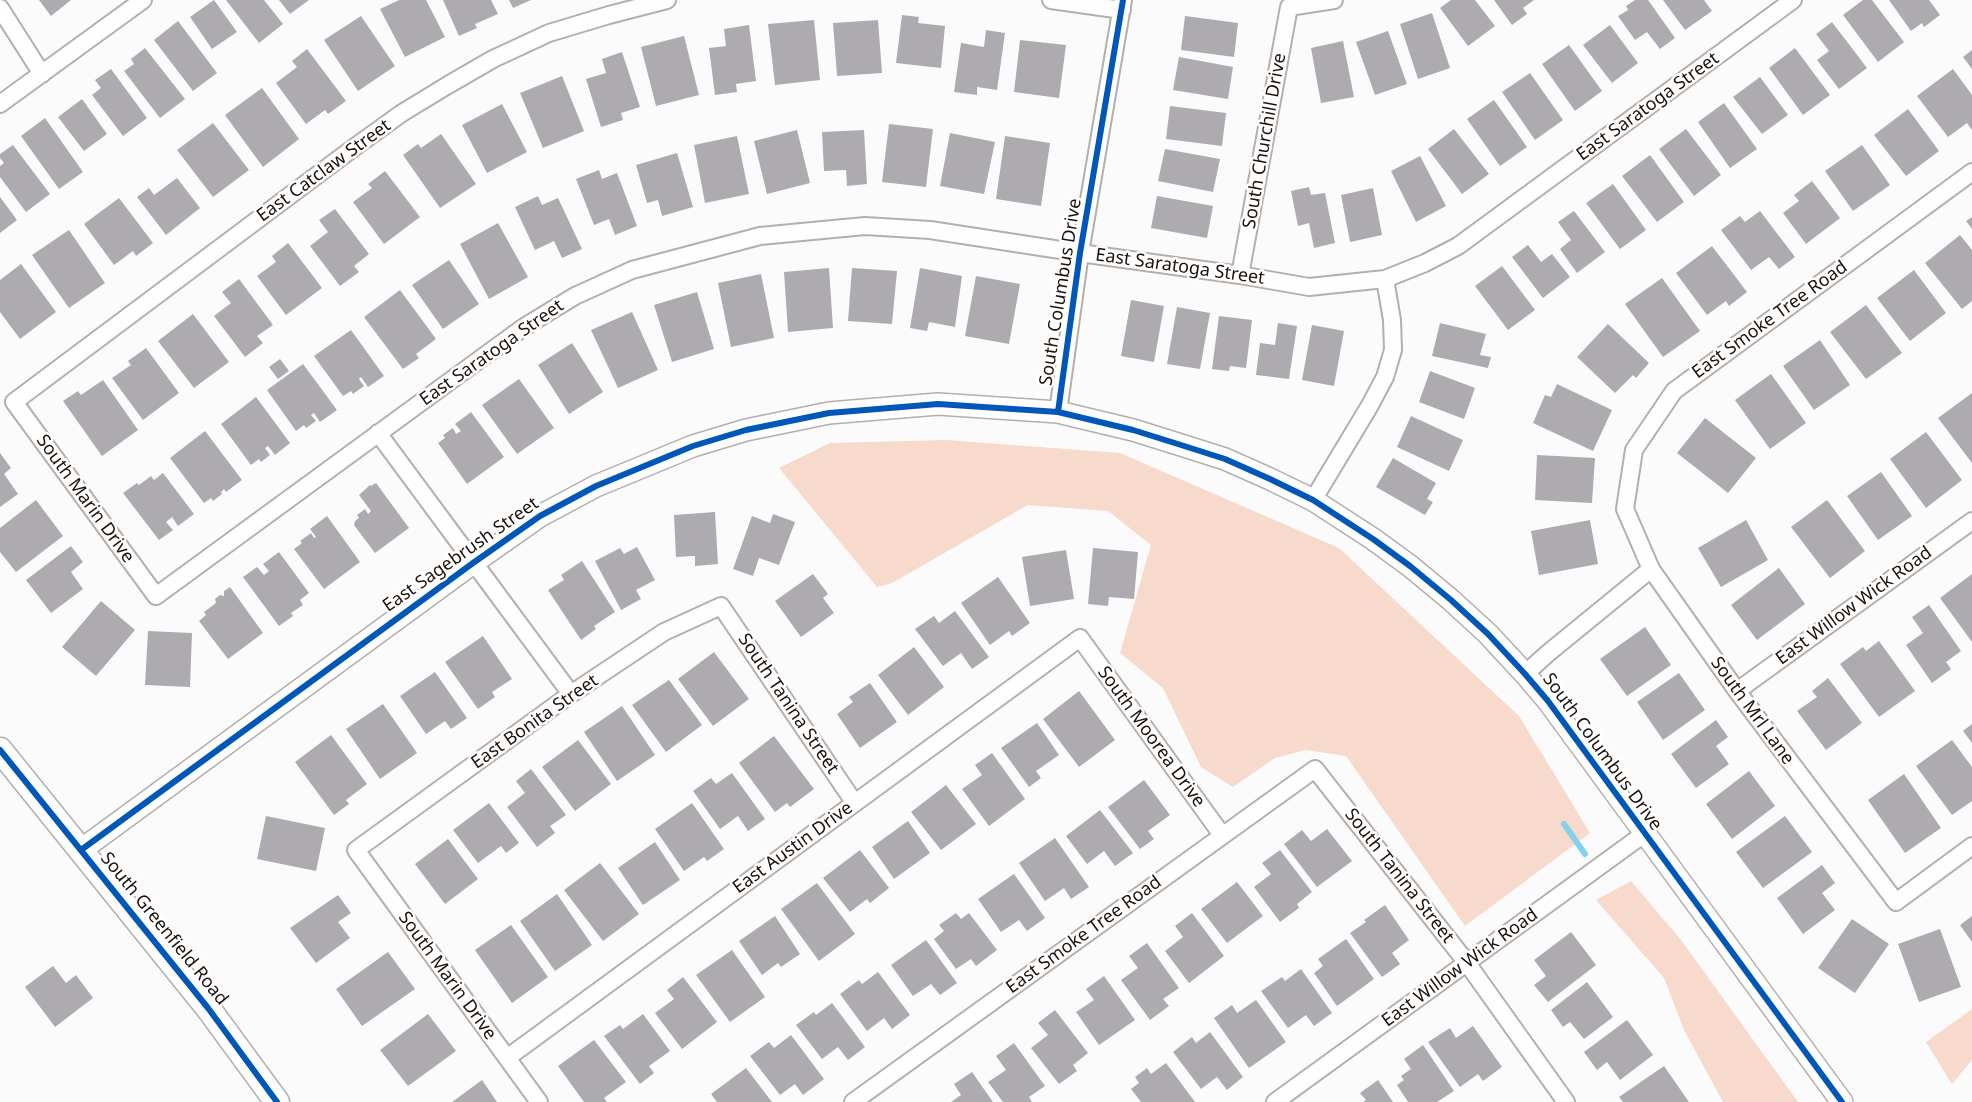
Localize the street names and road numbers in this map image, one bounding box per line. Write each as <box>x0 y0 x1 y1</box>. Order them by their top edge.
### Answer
street label: East Saratoga Street <box>1573 48 1723 166</box>
street label: South Churchill Drive <box>1239 52 1291 230</box>
street label: East Catclaw Street <box>253 115 395 227</box>
street label: South Columbus Drive <box>1036 197 1086 387</box>
street label: East Saratoga Street <box>1094 244 1266 290</box>
street label: East Smoke Tree Road <box>1688 256 1852 384</box>
street label: East Saratoga Street <box>416 295 568 411</box>
street label: South Marin Drive <box>31 431 139 567</box>
street label: East Sagebrush Street <box>379 493 543 617</box>
street label: East Willow Wick Road <box>1772 542 1936 670</box>
street label: South Tanina Street <box>733 630 843 778</box>
street label: South Mrl Lane <box>1706 653 1798 769</box>
street label: South Moorea Drive <box>1093 662 1209 812</box>
street label: South Columbus Drive <box>1538 669 1666 835</box>
street label: East Bonita Street <box>467 670 603 774</box>
street label: East Austin Drive <box>729 797 857 899</box>
street label: South Tanina Street <box>1340 804 1458 948</box>
street label: South Greenfield Road <box>96 848 232 1010</box>
street label: East Smoke Tree Road <box>1002 871 1166 999</box>
street label: East Willow Wick Road <box>1378 904 1542 1032</box>
street label: South Marin Drive <box>393 908 501 1044</box>

